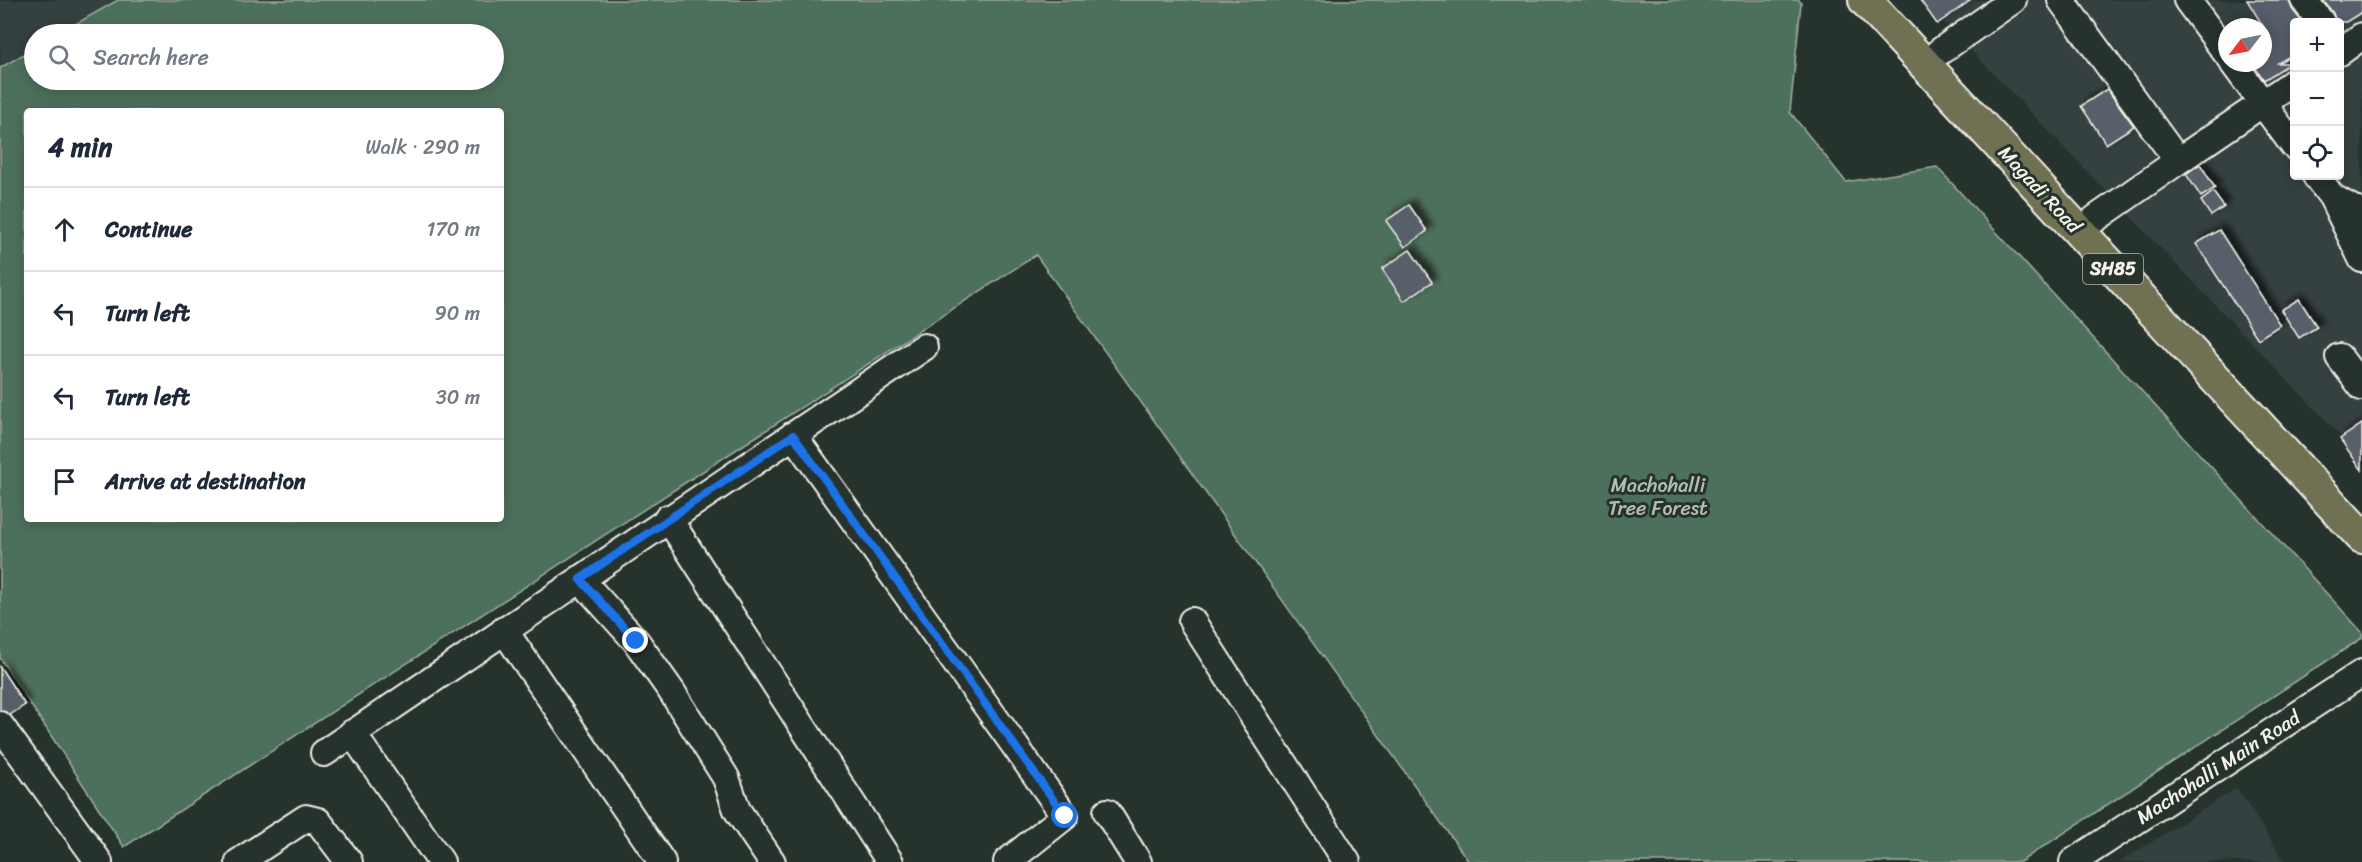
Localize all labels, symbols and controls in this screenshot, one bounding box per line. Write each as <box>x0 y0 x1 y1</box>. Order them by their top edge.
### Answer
north arrow <box>2218 18 2272 72</box>
map controls <box>2290 18 2344 180</box>
button: + <box>2290 18 2344 72</box>
search box <box>24 24 504 90</box>
text: Search here <box>93 38 209 77</box>
icon: search <box>45 41 78 74</box>
button: − <box>2290 72 2344 126</box>
text: 4 min <box>48 124 112 170</box>
button: locate <box>2290 126 2344 180</box>
text: Walk · 290 m <box>365 130 480 165</box>
street label: Magadi Road <box>1989 137 2091 243</box>
text: Continue <box>105 210 193 249</box>
text: 170 m <box>427 212 480 247</box>
icon: ahead <box>48 213 81 246</box>
road number: SH85 <box>2083 254 2143 284</box>
text: Turn left <box>105 294 190 333</box>
text: 90 m <box>435 296 480 331</box>
icon: left <box>48 297 81 330</box>
text: Turn left <box>105 378 190 417</box>
text: 30 m <box>436 380 480 415</box>
icon: left <box>48 381 81 414</box>
text: Arrive at destination <box>105 462 306 501</box>
icon: arrive <box>48 465 81 498</box>
park label: Machohalli Tree Forest <box>1608 468 1708 526</box>
route end <box>622 627 648 653</box>
street label: Machohalli Main Road <box>2129 700 2309 834</box>
route start <box>1051 802 1077 828</box>

